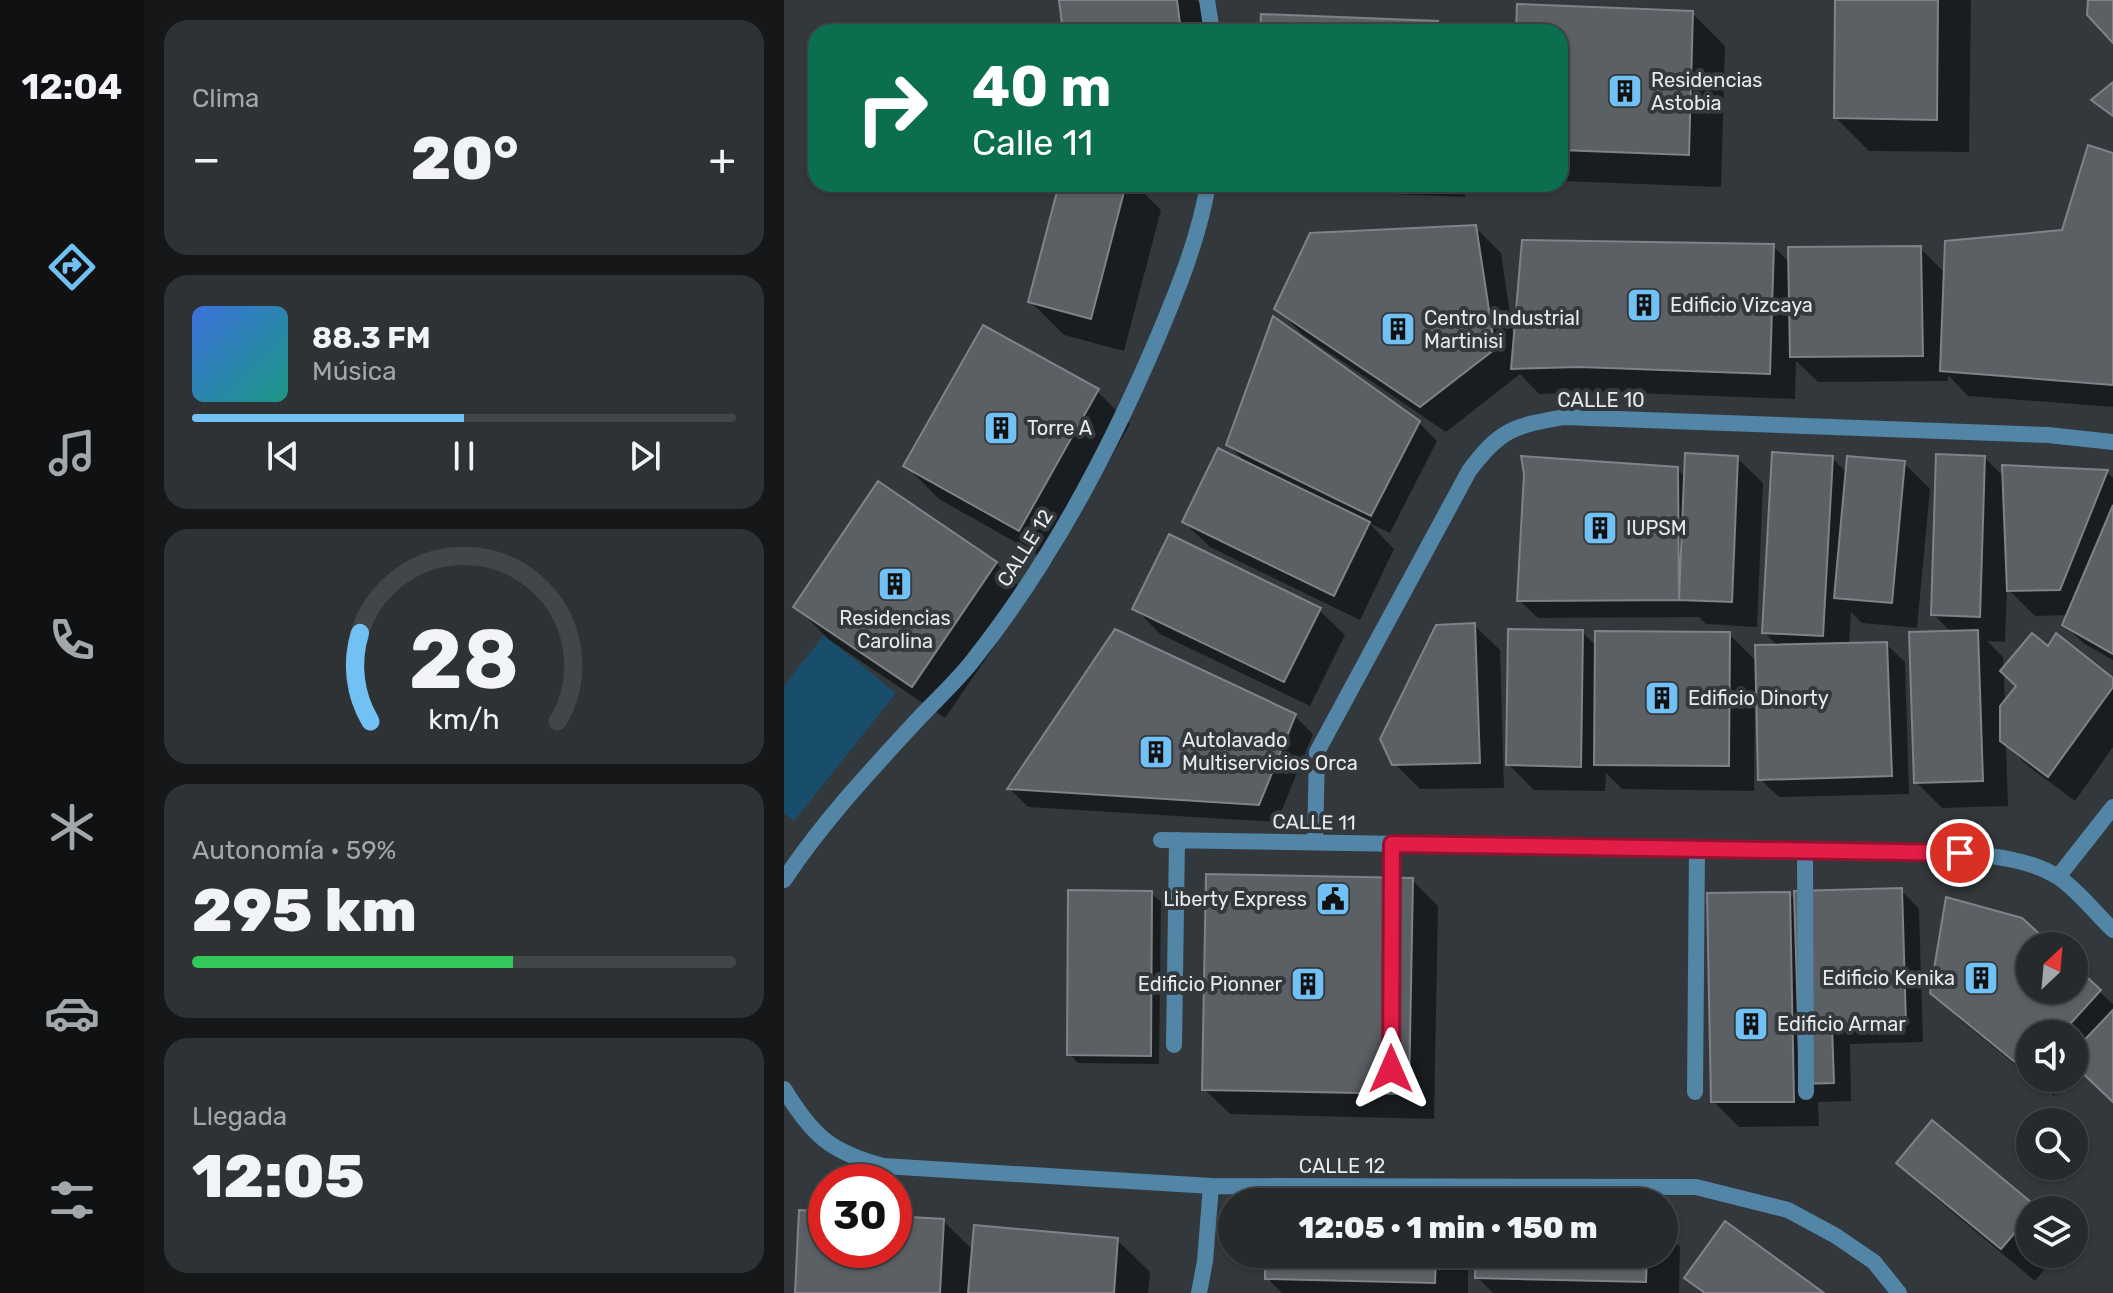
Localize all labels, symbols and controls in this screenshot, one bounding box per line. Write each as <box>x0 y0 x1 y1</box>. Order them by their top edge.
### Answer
text: 40 m <box>972 54 1112 120</box>
icon: right <box>840 56 944 160</box>
text: 12:04 <box>22 65 122 108</box>
place label: Residencias Astobia <box>1651 68 1763 115</box>
building icon: Residencias Astobia <box>1606 72 1644 110</box>
text: Clima <box>192 83 259 114</box>
text: Calle 11 <box>972 121 1093 164</box>
text: 20° <box>411 123 518 194</box>
text: − <box>192 133 221 185</box>
text: + <box>709 133 736 185</box>
icon: directions <box>44 239 100 295</box>
building icon: Edificio Vizcaya <box>1625 286 1663 324</box>
place label: Edificio Vizcaya <box>1670 293 1813 317</box>
place label: Centro Industrial Martinisi <box>1424 306 1580 353</box>
building icon: Centro Industrial Martinisi <box>1379 310 1417 348</box>
text: 88.3 FM <box>312 320 431 356</box>
text: Música <box>312 356 397 387</box>
street label: CALLE 10 <box>1557 388 1645 412</box>
building icon: Torre A <box>982 409 1020 447</box>
place label: Torre A <box>1027 416 1092 440</box>
icon: music <box>44 425 100 481</box>
icon: previous <box>261 434 305 478</box>
icon: pause <box>442 434 486 478</box>
icon: next <box>623 434 667 478</box>
street label: CALLE 12 <box>992 505 1058 591</box>
building icon: IUPSM <box>1581 509 1619 547</box>
place label: IUPSM <box>1626 516 1687 540</box>
building icon: Residencias Carolina <box>876 565 914 603</box>
place label: Residencias Carolina <box>839 606 951 653</box>
text: 28 <box>409 610 519 709</box>
icon: phone <box>44 612 100 668</box>
building icon: Edificio Dinorty <box>1643 679 1681 717</box>
place label: Edificio Dinorty <box>1688 686 1829 710</box>
text: km/h <box>428 703 500 737</box>
place label: Autolavado Multiservicios Orca <box>1182 728 1358 775</box>
building icon: Autolavado Multiservicios Orca <box>1137 733 1175 771</box>
icon: climate <box>44 799 100 855</box>
street label: CALLE 11 <box>1272 809 1356 835</box>
pin <box>1926 819 1994 887</box>
icon: arrive <box>1938 831 1982 875</box>
text: Autonomía · 59% <box>192 835 396 866</box>
text: 295 km <box>192 875 417 946</box>
public building icon: Liberty Express <box>1314 880 1352 918</box>
place label: Liberty Express <box>1163 887 1307 911</box>
north arrow <box>2016 932 2088 1004</box>
map controls <box>2016 932 2088 1268</box>
building icon: Edificio Kenika <box>1962 959 2000 997</box>
building icon: Edificio Pionner <box>1289 965 1327 1003</box>
place label: Edificio Kenika <box>1822 966 1955 990</box>
place label: Edificio Pionner <box>1138 972 1282 996</box>
icon: car <box>44 985 100 1041</box>
building icon: Edificio Armar <box>1732 1005 1770 1043</box>
place label: Edificio Armar <box>1777 1012 1906 1036</box>
button: sound <box>2016 1020 2088 1092</box>
position arrow <box>1349 1027 1433 1111</box>
text: Llegada <box>192 1101 287 1132</box>
button: search <box>2016 1108 2088 1180</box>
text: 12:05 <box>192 1141 365 1212</box>
street label: CALLE 12 <box>1299 1154 1385 1178</box>
speed limit sign: 30 <box>808 1164 912 1268</box>
icon: filters <box>44 1172 100 1228</box>
button: layers <box>2016 1196 2088 1268</box>
text: 12:05 · 1 min · 150 m <box>1298 1210 1598 1246</box>

